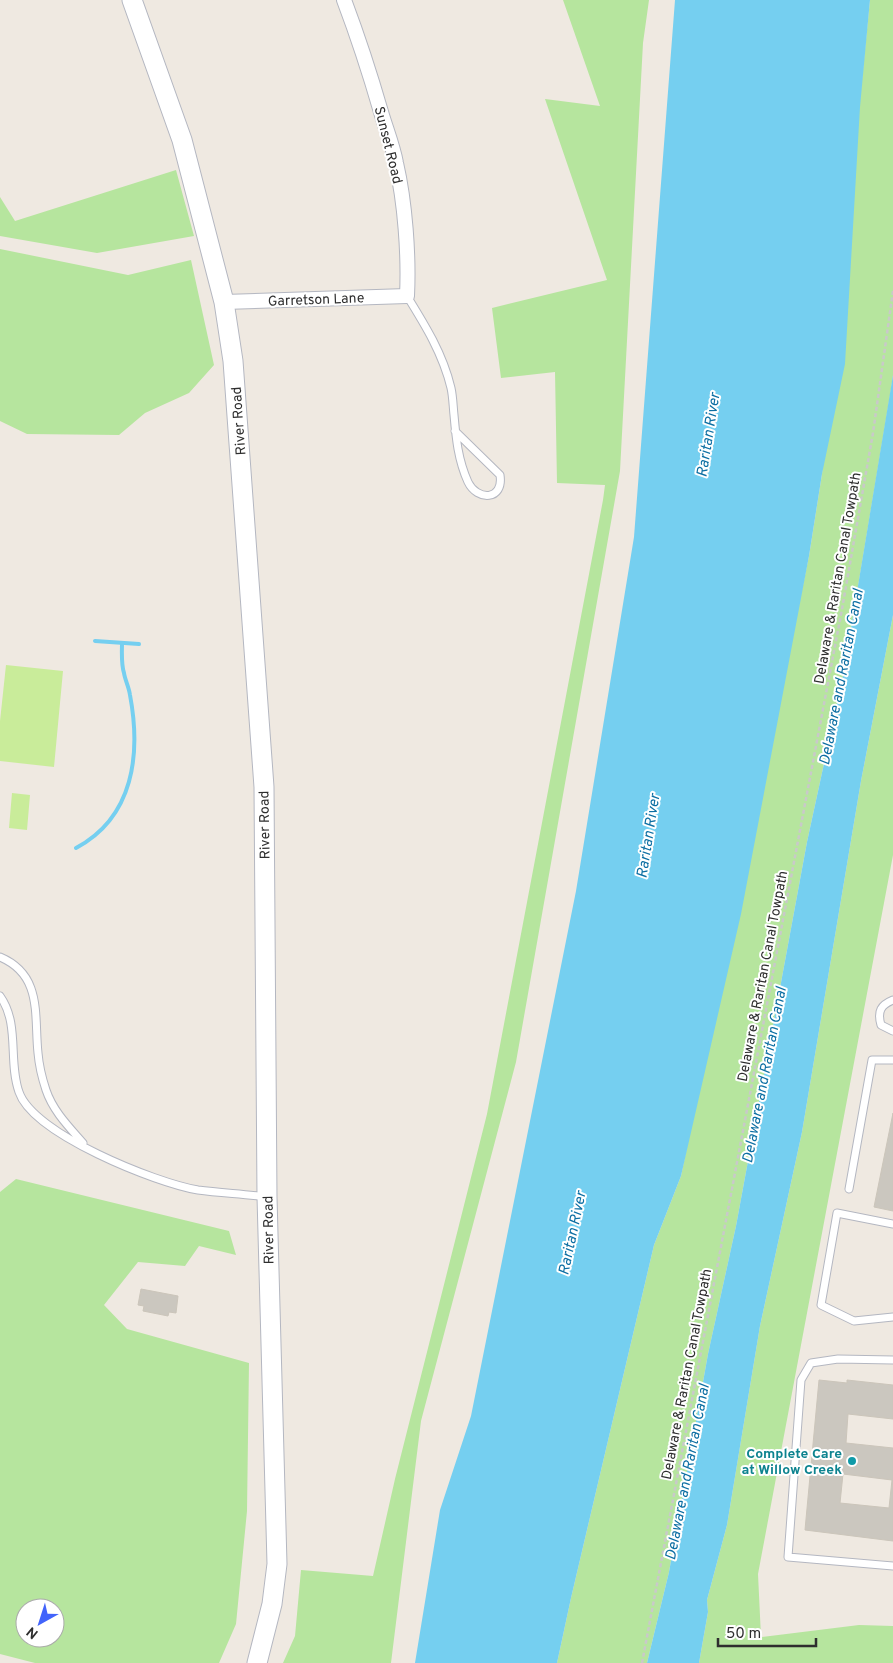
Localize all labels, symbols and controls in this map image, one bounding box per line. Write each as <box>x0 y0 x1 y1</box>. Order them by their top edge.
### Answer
street label: Sunset Road <box>370 105 405 186</box>
street label: Garretson Lane <box>268 290 365 311</box>
street label: River Road <box>229 386 250 456</box>
water label: Raritan River <box>693 390 726 479</box>
street label: Delaware & Raritan Canal Towpath <box>811 471 865 685</box>
water label: Delaware and Raritan Canal <box>816 587 869 767</box>
street label: River Road <box>256 790 275 860</box>
water label: Raritan River <box>633 791 666 880</box>
street label: Delaware & Raritan Canal Towpath <box>735 869 792 1083</box>
water label: Delaware and Raritan Canal <box>739 985 792 1165</box>
water label: Raritan River <box>555 1188 592 1277</box>
street label: River Road <box>260 1195 279 1265</box>
street label: Delaware & Raritan Canal Towpath <box>659 1267 716 1481</box>
water label: Delaware and Raritan Canal <box>662 1382 715 1562</box>
place label: Complete Care at Willow Creek <box>742 1446 842 1479</box>
marker: Complete Care at Willow Creek <box>846 1455 858 1467</box>
north arrow <box>15 1598 65 1648</box>
scale bar <box>718 1616 816 1648</box>
text: N <box>24 1622 42 1642</box>
text: 50 m <box>726 1625 761 1644</box>

